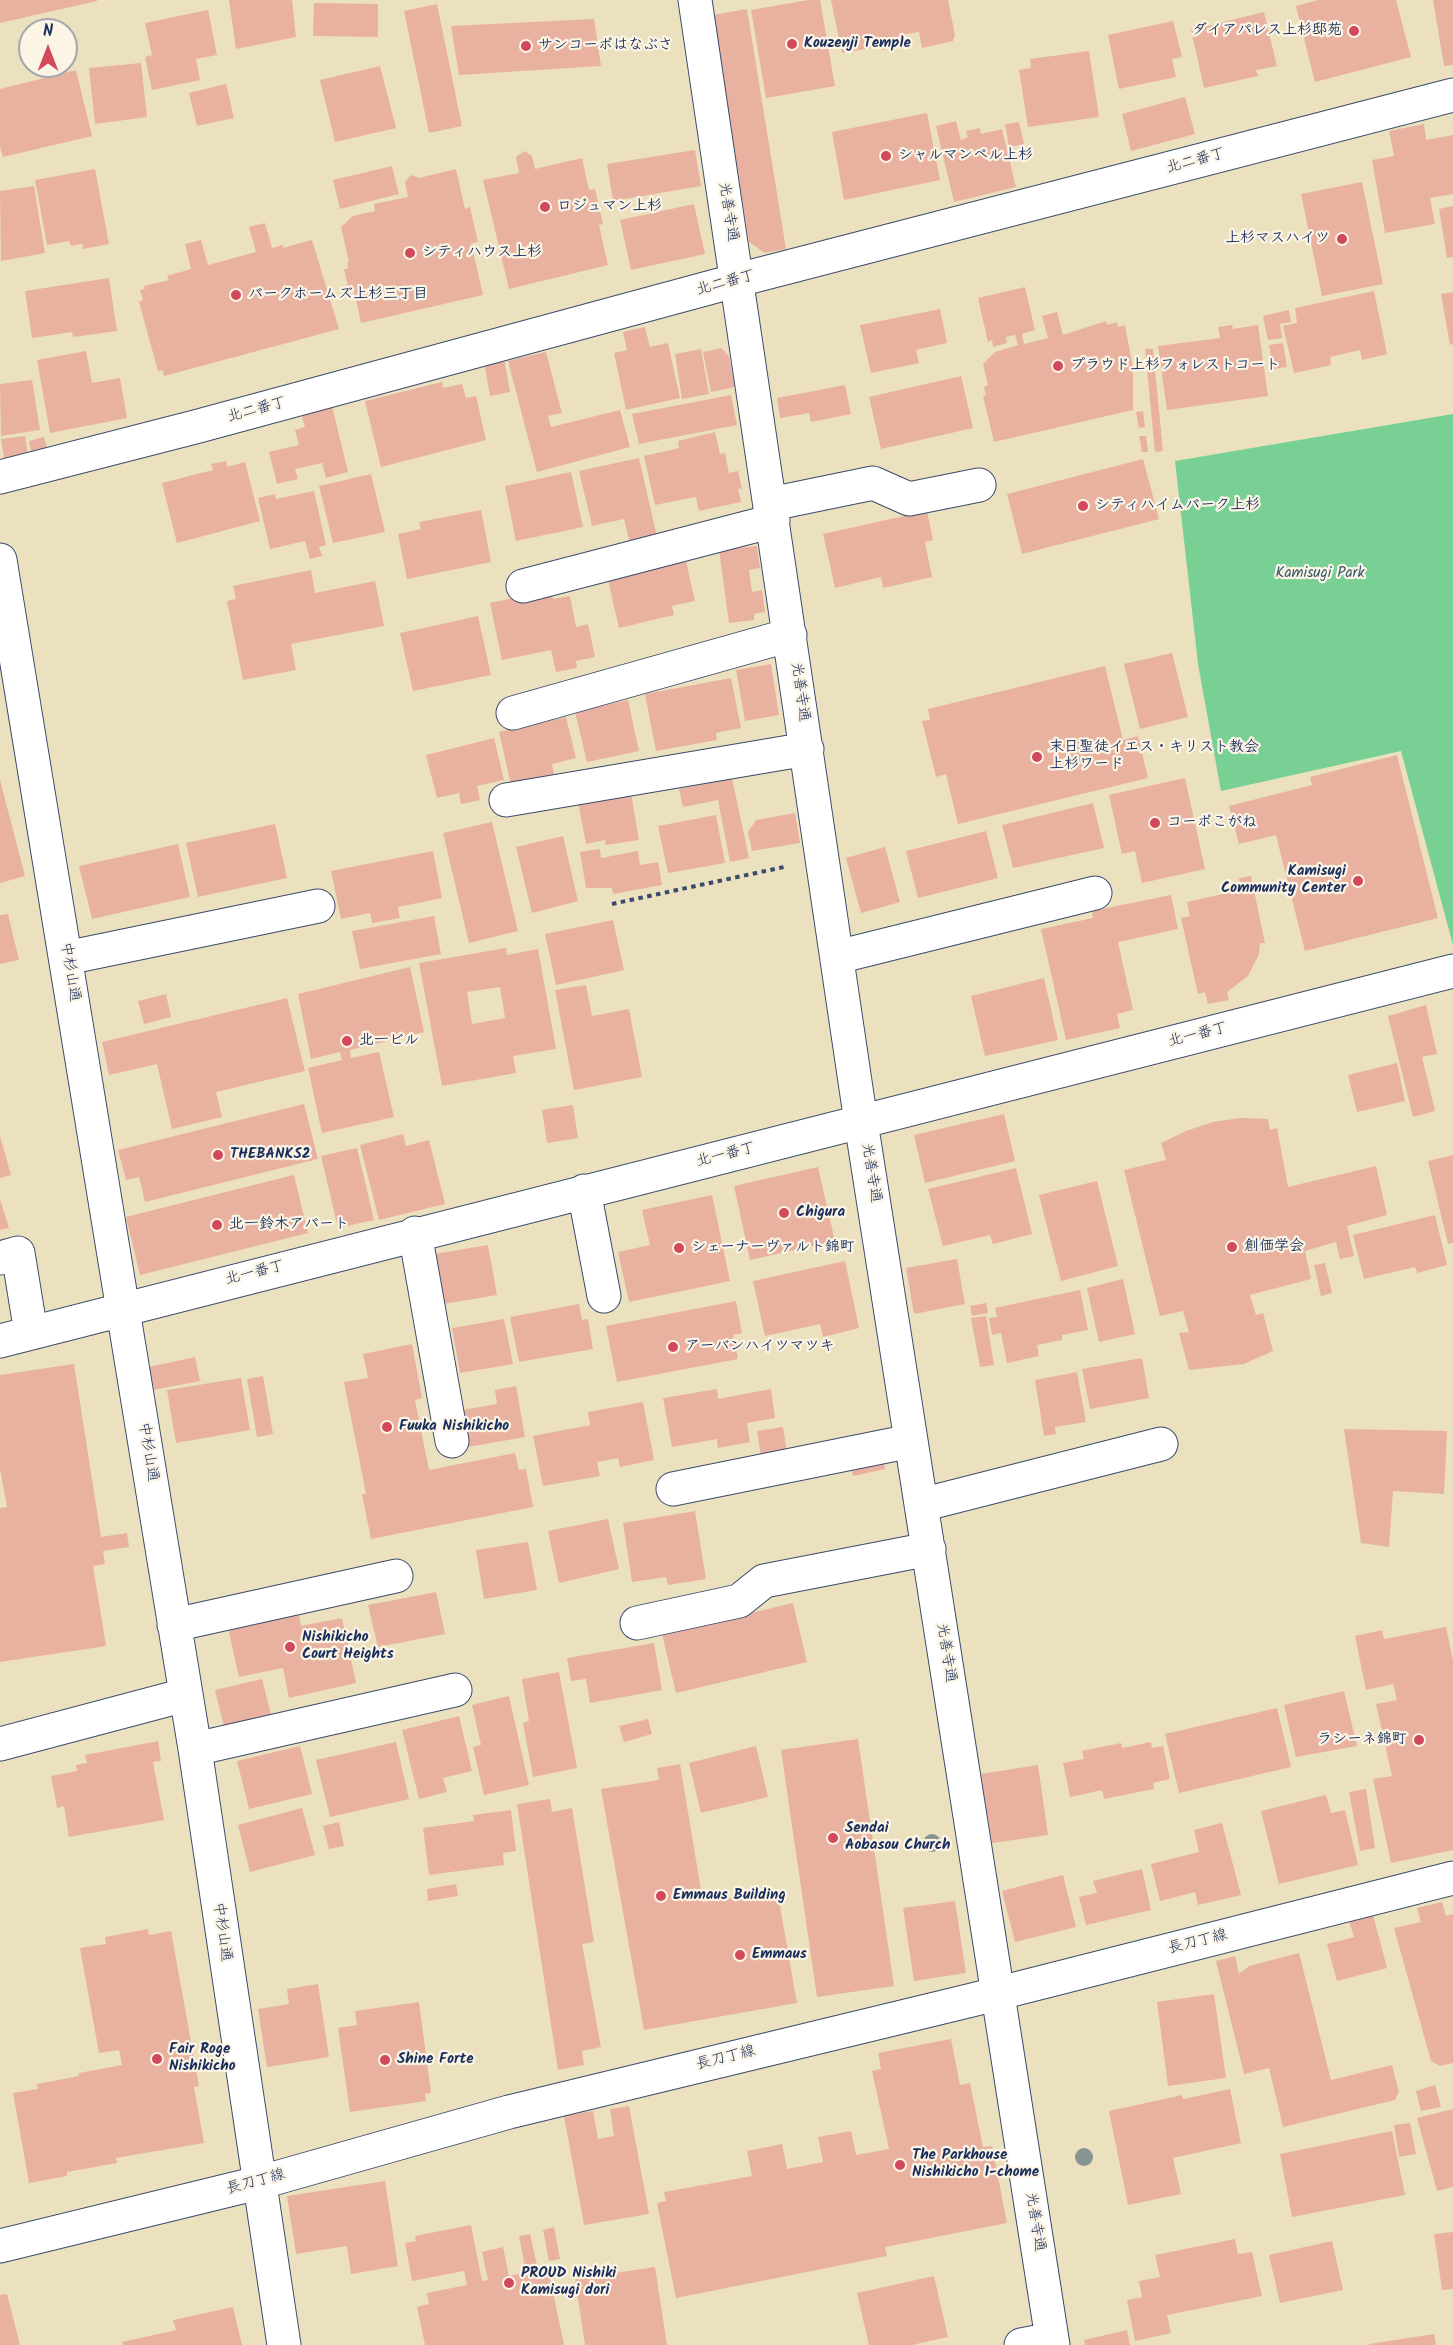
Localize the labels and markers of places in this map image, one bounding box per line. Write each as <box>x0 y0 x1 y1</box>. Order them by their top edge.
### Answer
place label: ダイアパレス上杉邸苑 <box>1192 22 1342 40</box>
marker: ダイアパレス上杉邸苑 <box>1347 24 1361 38</box>
place label: Kouzenji Temple <box>804 35 911 53</box>
place label: サンコーポはなぶさ <box>538 37 673 55</box>
marker: Kouzenji Temple <box>785 37 799 51</box>
marker: サンコーポはなぶさ <box>519 39 533 53</box>
place label: シャルマンペル上杉 <box>898 147 1033 165</box>
marker: シャルマンペル上杉 <box>879 149 893 163</box>
place label: ロジュマン上杉 <box>557 198 662 216</box>
marker: ロジュマン上杉 <box>538 200 552 214</box>
place label: 上杉マスハイツ <box>1225 230 1330 248</box>
marker: 上杉マスハイツ <box>1335 232 1349 246</box>
place label: シティハウス上杉 <box>422 244 542 262</box>
marker: シティハウス上杉 <box>403 246 417 260</box>
place label: パークホームズ上杉三丁目 <box>248 286 428 304</box>
marker: パークホームズ上杉三丁目 <box>229 288 243 302</box>
place label: プラウド上杉フォレストコート <box>1070 357 1280 375</box>
marker: プラウド上杉フォレストコート <box>1051 359 1065 373</box>
place label: シティハイムパーク上杉 <box>1095 497 1260 515</box>
marker: シティハイムパーク上杉 <box>1076 499 1090 513</box>
place label: 末日聖徒イエス・キリスト教会 上杉ワード <box>1049 739 1259 774</box>
marker: 末日聖徒イエス・キリスト教会 上杉ワード <box>1030 750 1044 764</box>
place label: コーポこがね <box>1167 814 1257 832</box>
marker: コーポこがね <box>1148 816 1162 830</box>
place label: Kamisugi Community Center <box>1221 863 1346 898</box>
marker: Kamisugi Community Center <box>1351 874 1365 888</box>
place label: 北一ビル <box>359 1032 419 1050</box>
marker: 北一ビル <box>340 1034 354 1048</box>
place label: THEBANKS2 <box>230 1146 311 1164</box>
marker: THEBANKS2 <box>211 1148 225 1162</box>
place label: Chigura <box>796 1204 845 1222</box>
marker: Chigura <box>777 1206 791 1220</box>
place label: 北一鈴木アパート <box>229 1216 349 1234</box>
marker: 北一鈴木アパート <box>210 1218 224 1232</box>
place label: 創価学会 <box>1244 1238 1304 1256</box>
place label: シェーナーヴァルト錦町 <box>691 1239 855 1257</box>
marker: 創価学会 <box>1225 1240 1239 1254</box>
marker: シェーナーヴァルト錦町 <box>672 1241 686 1255</box>
place label: アーバンハイツマツキ <box>685 1338 834 1356</box>
marker: アーバンハイツマツキ <box>666 1340 680 1354</box>
place label: Fuuka Nishikicho <box>399 1418 509 1436</box>
marker: Fuuka Nishikicho <box>380 1420 394 1434</box>
place label: Nishikicho Court Heights <box>302 1629 394 1664</box>
marker: Nishikicho Court Heights <box>283 1640 297 1654</box>
place label: ラシーネ錦町 <box>1317 1731 1407 1749</box>
marker: ラシーネ錦町 <box>1412 1733 1426 1747</box>
place label: Sendai Aobasou Church <box>845 1820 951 1855</box>
marker: Sendai Aobasou Church <box>826 1831 840 1845</box>
place label: Emmaus Building <box>673 1887 786 1905</box>
marker: Emmaus Building <box>654 1889 668 1903</box>
place label: Emmaus <box>752 1946 807 1964</box>
marker: Emmaus <box>733 1948 747 1962</box>
place label: Fair Roge Nishikicho <box>169 2041 236 2076</box>
place label: Shine Forte <box>397 2051 474 2069</box>
marker: Fair Roge Nishikicho <box>150 2052 164 2066</box>
marker: Shine Forte <box>378 2053 392 2067</box>
place label: The Parkhouse Nishikicho 1-chome <box>912 2147 1039 2182</box>
marker: The Parkhouse Nishikicho 1-chome <box>893 2158 907 2172</box>
place label: PROUD Nishiki Kamisugi dori <box>521 2265 616 2300</box>
marker: PROUD Nishiki Kamisugi dori <box>502 2276 516 2290</box>

